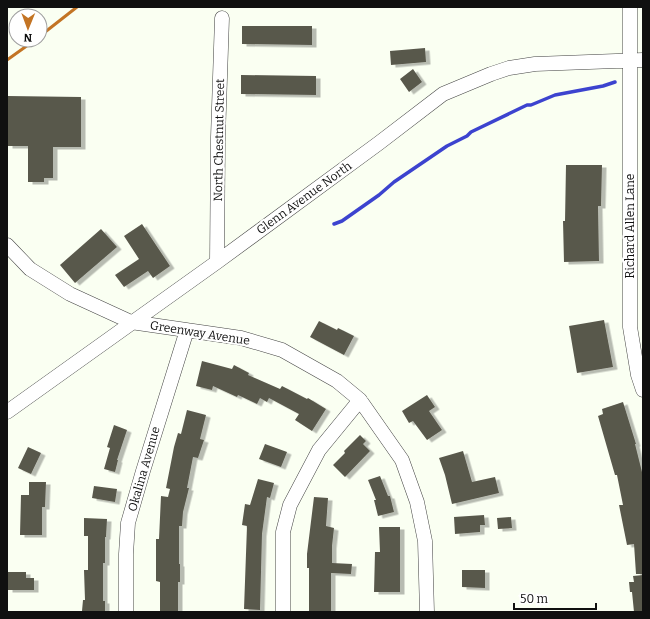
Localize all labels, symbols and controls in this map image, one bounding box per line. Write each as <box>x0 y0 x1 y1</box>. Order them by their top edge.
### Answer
north arrow <box>8 8 48 48</box>
text: N <box>23 31 32 44</box>
street label: North Chestnut Street <box>211 78 227 201</box>
street label: Glenn Avenue North <box>254 158 355 237</box>
street label: Richard Allen Lane <box>623 174 637 278</box>
street label: Greenway Avenue <box>149 318 251 348</box>
street label: Okalina Avenue <box>125 425 163 513</box>
scale bar <box>514 585 596 611</box>
text: 50 m <box>520 592 549 606</box>

